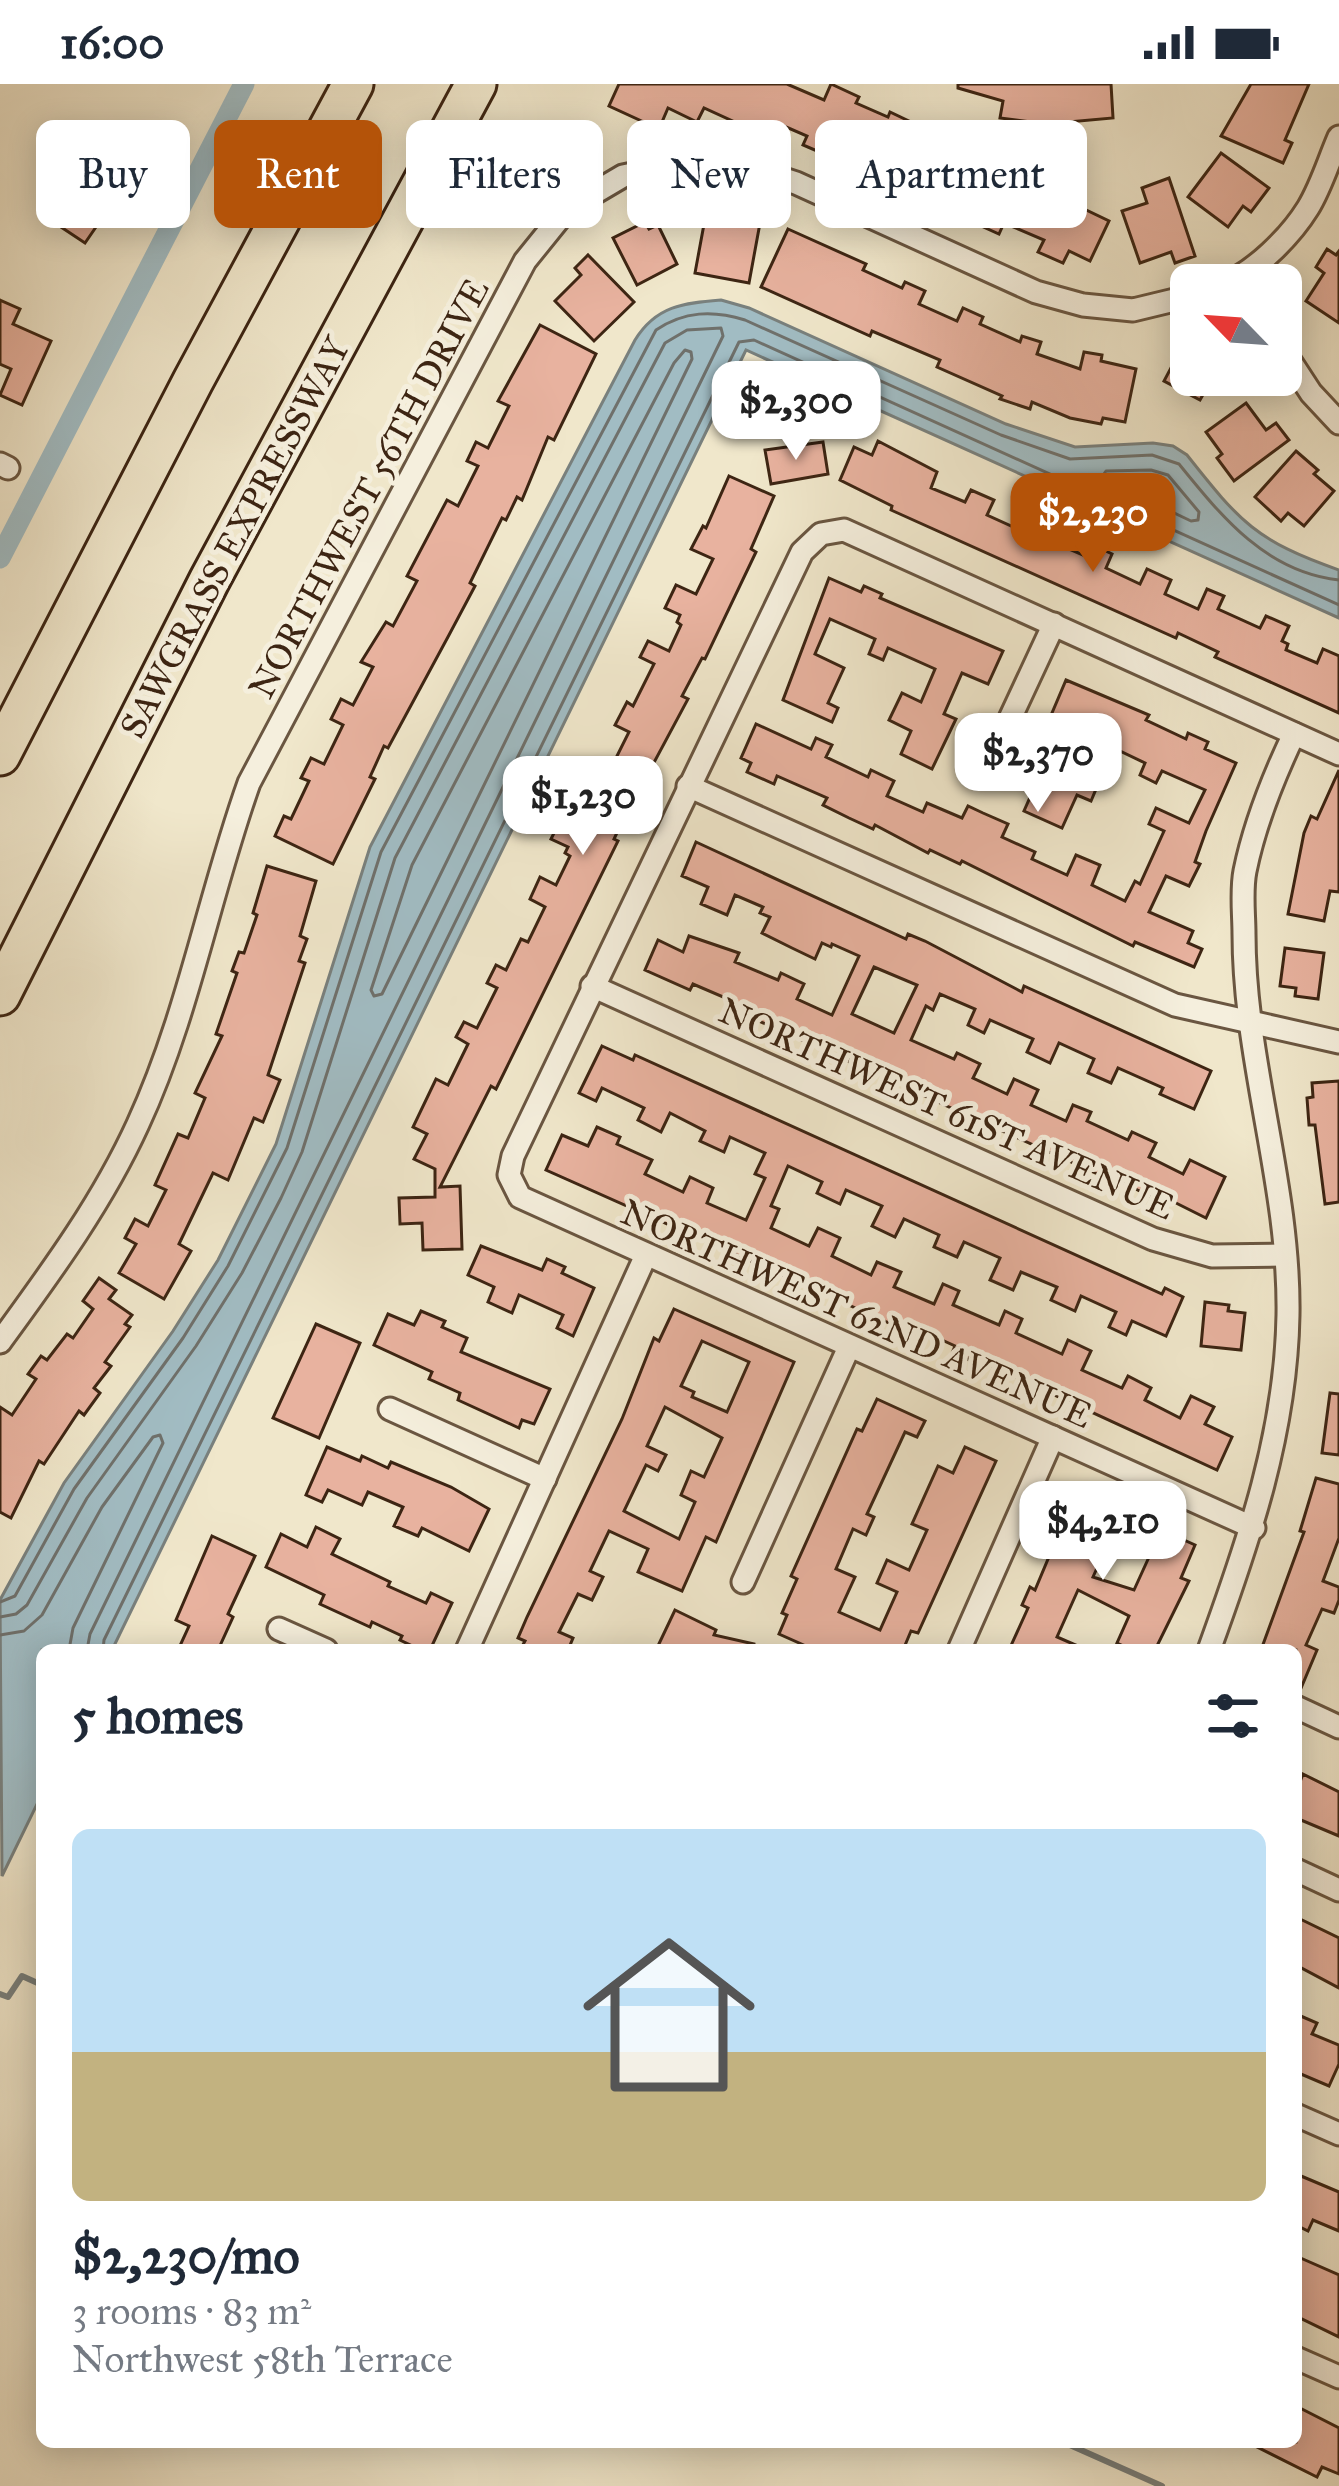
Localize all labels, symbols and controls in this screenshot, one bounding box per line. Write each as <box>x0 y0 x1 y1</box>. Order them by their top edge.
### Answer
text: 16:00 <box>60 15 164 70</box>
chip: Buy <box>36 120 190 228</box>
chip: Rent <box>214 120 382 228</box>
chip: Filters <box>406 120 603 228</box>
chip: New <box>627 120 791 228</box>
chip: Apartment <box>815 120 1087 228</box>
north arrow <box>1170 264 1302 396</box>
map controls <box>1170 264 1302 396</box>
street label: NORTHWEST 56TH DRIVE <box>239 271 498 706</box>
street label: SAWGRASS EXPRESSWAY <box>110 329 360 745</box>
pin: $2,300 <box>698 361 894 463</box>
text: $2,300 <box>739 376 853 424</box>
pin: $2,230 <box>995 473 1191 575</box>
text: $2,230 <box>1037 488 1149 536</box>
pin: $2,370 <box>940 713 1136 815</box>
text: $2,370 <box>982 728 1094 776</box>
pin: $1,230 <box>485 756 681 858</box>
text: $1,230 <box>530 771 636 819</box>
street label: NORTHWEST 61ST AVENUE <box>712 988 1181 1229</box>
street label: NORTHWEST 62ND AVENUE <box>614 1190 1099 1438</box>
pin: $4,210 <box>1005 1481 1201 1583</box>
text: $4,210 <box>1046 1496 1160 1544</box>
icon: filters <box>1200 1683 1266 1749</box>
text: 5 homes <box>72 1685 243 1747</box>
icon: home <box>561 1907 777 2123</box>
text: $2,230/mo <box>72 2225 300 2287</box>
text: 3 rooms · 83 m² <box>72 2287 311 2335</box>
text: Northwest 58th Terrace <box>72 2335 453 2383</box>

